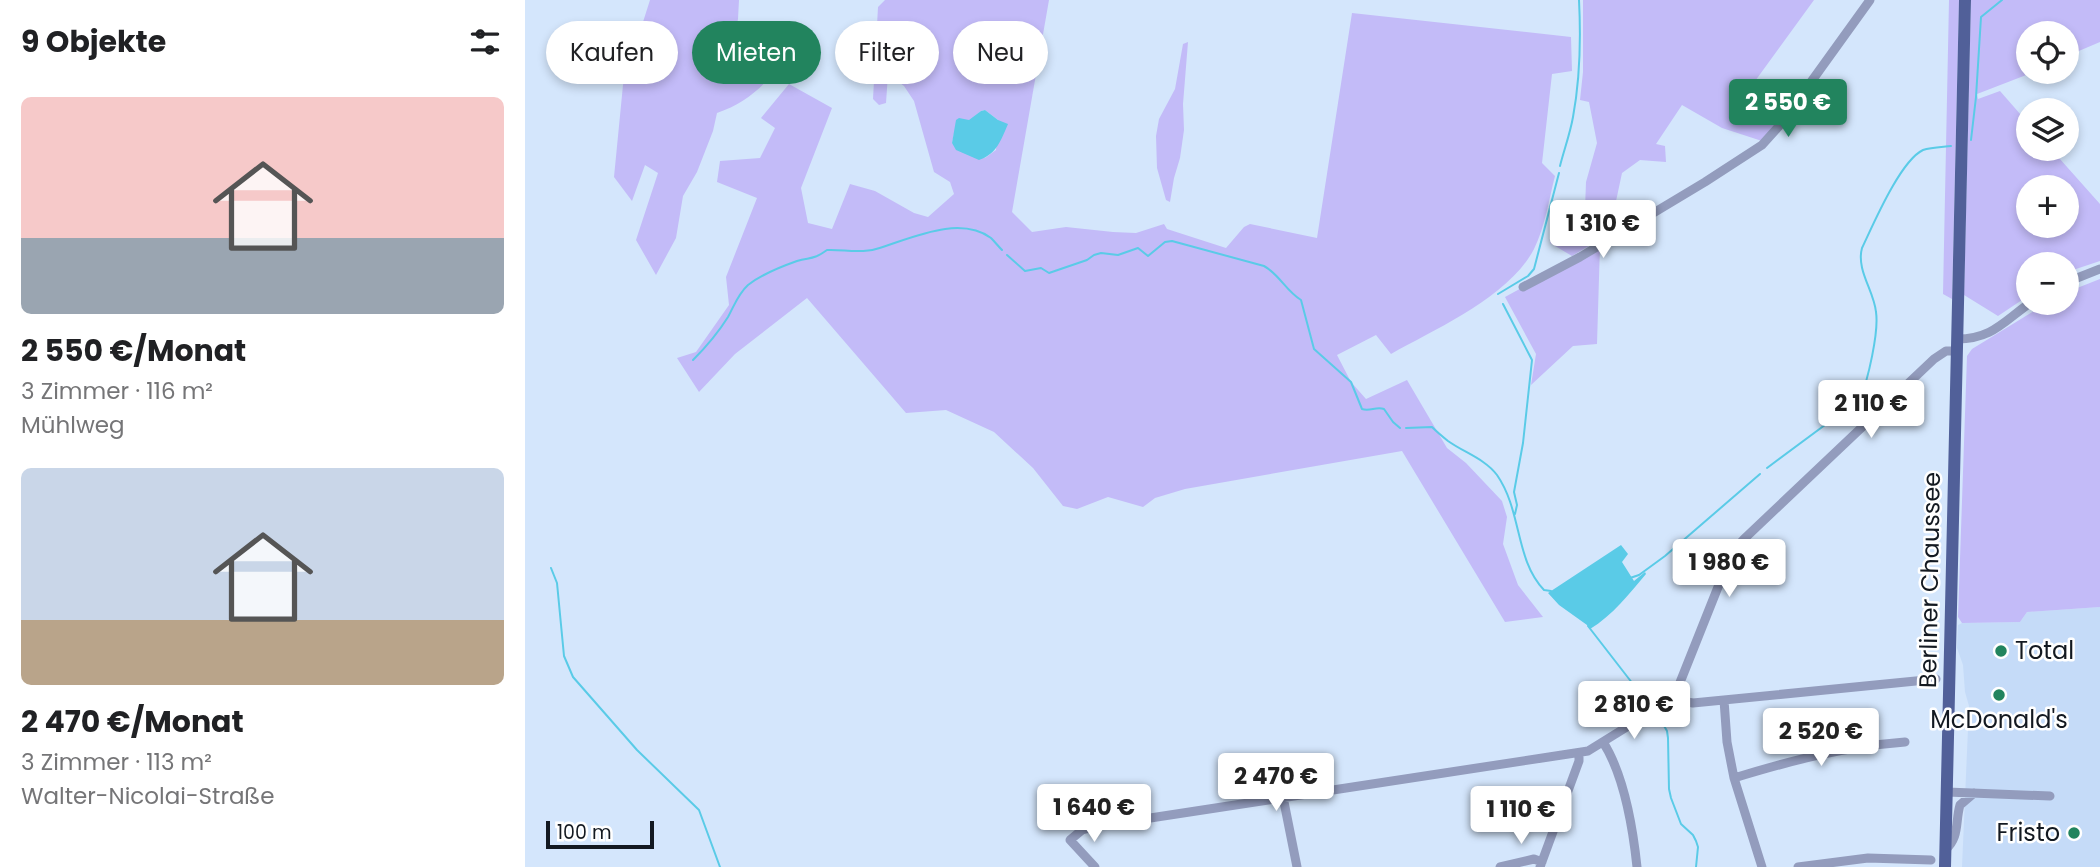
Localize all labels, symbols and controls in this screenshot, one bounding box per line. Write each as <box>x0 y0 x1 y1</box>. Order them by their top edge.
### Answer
text: 9 Objekte <box>21 20 166 63</box>
chip: Kaufen <box>546 21 678 84</box>
chip: Mieten <box>692 21 821 84</box>
chip: Filter <box>835 21 939 84</box>
chip: Neu <box>953 21 1048 84</box>
map controls <box>2016 21 2079 315</box>
button: locate <box>2016 21 2079 84</box>
icon: filters <box>466 23 504 61</box>
pin: 2 550 € <box>1723 80 1853 139</box>
text: 2 550 € <box>1745 86 1831 118</box>
button: layers <box>2016 98 2079 161</box>
icon: home <box>200 143 326 269</box>
button: + <box>2016 175 2079 238</box>
pin: 1 310 € <box>1538 201 1668 260</box>
text: 1 310 € <box>1566 207 1640 239</box>
button: − <box>2016 252 2079 315</box>
text: 2 550 €/Monat <box>21 329 246 372</box>
text: 3 Zimmer · 116 m² <box>21 375 213 407</box>
pin: 2 110 € <box>1806 380 1936 440</box>
text: 2 110 € <box>1834 387 1908 419</box>
text: Mühlweg <box>21 409 125 441</box>
street label: Berliner Chaussee <box>1911 472 1948 688</box>
icon: home <box>200 514 326 640</box>
pin: 1 980 € <box>1664 540 1794 599</box>
text: 1 980 € <box>1689 546 1769 578</box>
place label: Total <box>2015 634 2074 667</box>
marker: Total <box>1993 643 2009 659</box>
pin: 2 810 € <box>1569 682 1699 741</box>
marker: McDonald's <box>1991 687 2007 703</box>
text: 2 810 € <box>1594 688 1674 720</box>
text: 2 470 €/Monat <box>21 700 244 743</box>
place label: McDonald's <box>1930 703 2068 736</box>
pin: 2 520 € <box>1756 708 1886 768</box>
text: 2 520 € <box>1779 715 1863 747</box>
text: 3 Zimmer · 113 m² <box>21 746 212 778</box>
pin: 2 470 € <box>1211 754 1341 813</box>
text: 2 470 € <box>1234 760 1318 792</box>
text: Walter-Nicolai-Straße <box>21 780 275 812</box>
pin: 1 640 € <box>1029 784 1159 844</box>
pin: 1 110 € <box>1456 786 1586 846</box>
text: 1 640 € <box>1053 791 1135 823</box>
text: 1 110 € <box>1487 793 1556 825</box>
place label: Fristo <box>1996 816 2060 849</box>
scale bar <box>546 818 655 850</box>
text: 100 m <box>557 819 612 846</box>
marker: Fristo <box>2066 825 2082 841</box>

